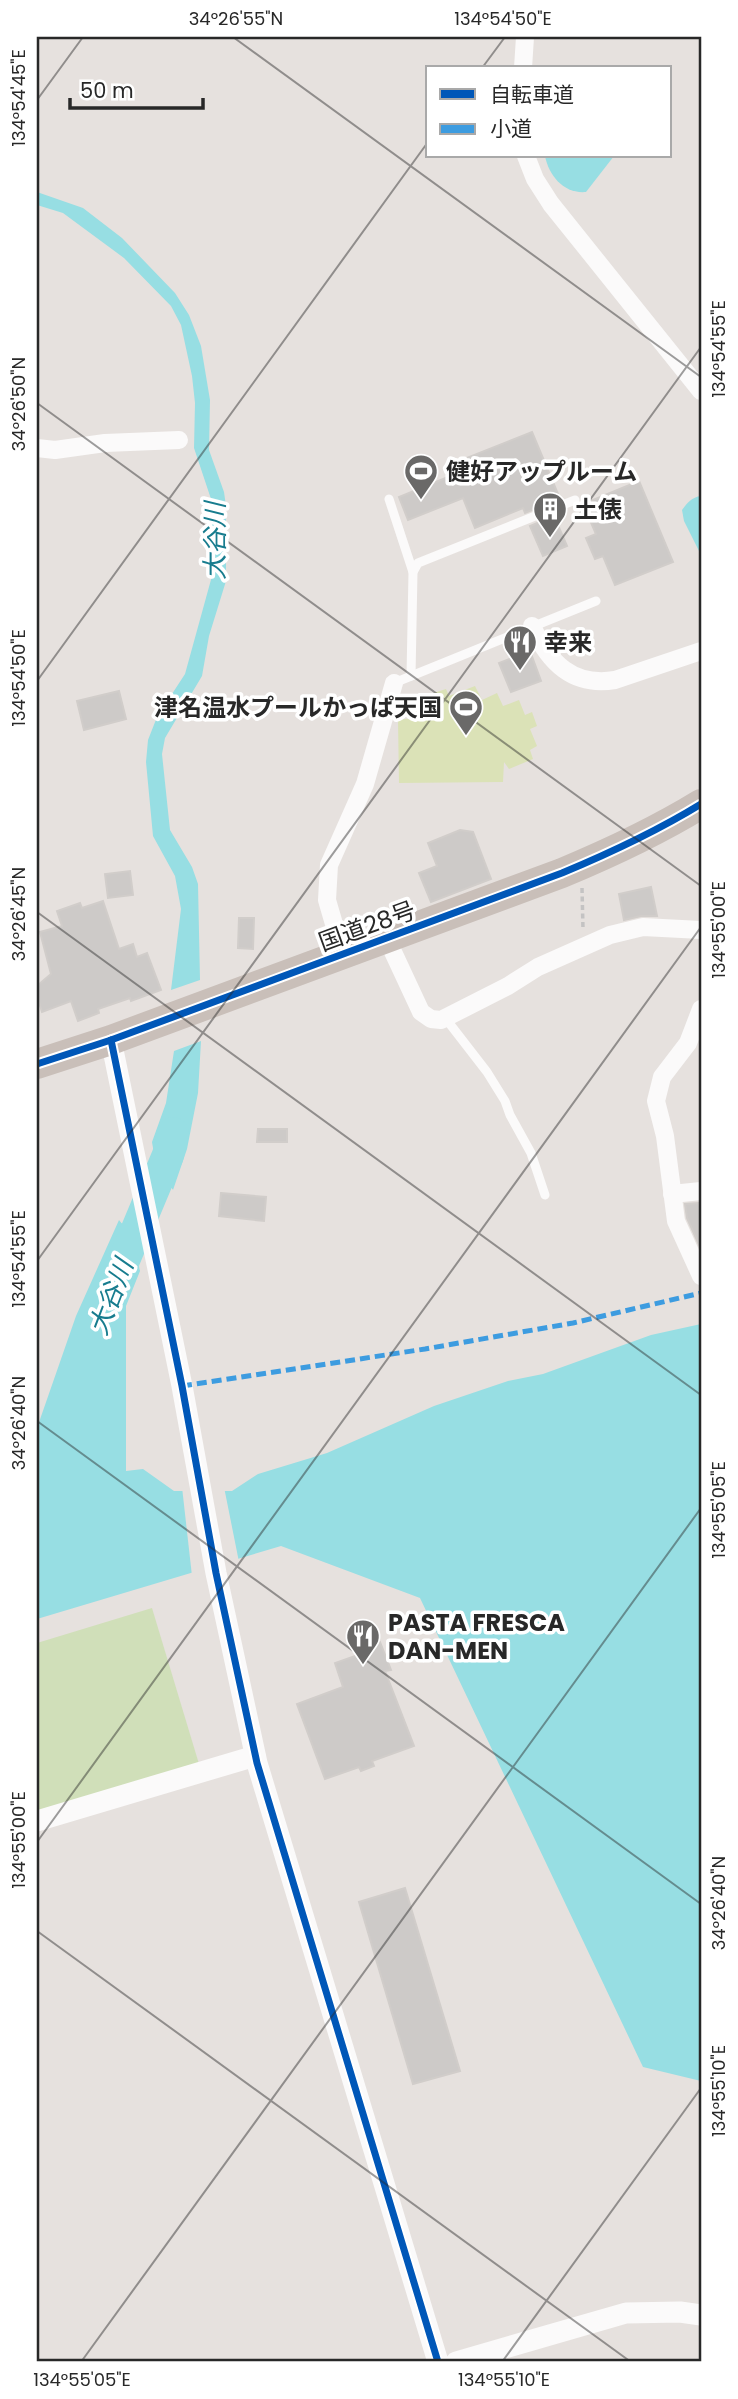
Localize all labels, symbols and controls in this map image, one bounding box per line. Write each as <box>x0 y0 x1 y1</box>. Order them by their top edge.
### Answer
text: 34°26'55"N <box>189 6 283 31</box>
text: 134°54'50"E <box>454 6 552 31</box>
text: 134°54'45"E <box>6 49 31 147</box>
scale bar <box>70 66 203 110</box>
legend <box>426 66 672 158</box>
text: 50 m <box>80 76 134 105</box>
text: 自転車道 <box>490 80 574 109</box>
text: 小道 <box>490 114 532 143</box>
text: 134°54'55"E <box>706 300 731 398</box>
text: 34°26'50"N <box>6 357 31 451</box>
sports icon: 健好アップルーム <box>402 452 440 501</box>
place label: 健好アップルーム <box>446 455 637 488</box>
building icon: 土俵 <box>531 490 569 539</box>
place label: 土俵 <box>574 493 622 526</box>
water label: 大谷川 <box>197 499 233 580</box>
restaurant icon: 幸来 <box>501 623 539 672</box>
place label: 幸来 <box>544 626 592 659</box>
text: 134°54'50"E <box>6 629 31 727</box>
sports icon: 津名温水プールかっぱ天国 <box>447 688 485 737</box>
place label: 津名温水プールかっぱ天国 <box>154 691 442 724</box>
text: 34°26'45"N <box>6 867 31 961</box>
text: 134°55'00"E <box>706 881 731 979</box>
street label: 国道28号 <box>314 893 420 959</box>
text: 134°54'55"E <box>6 1210 31 1308</box>
water label: 大谷川 <box>80 1251 143 1340</box>
text: 34°26'40"N <box>6 1376 31 1470</box>
text: 134°55'05"E <box>706 1461 731 1559</box>
place label: PASTA FRESCA DAN-MEN <box>388 1606 565 1667</box>
restaurant icon: PASTA FRESCA DAN-MEN <box>344 1617 382 1666</box>
text: 134°55'00"E <box>6 1791 31 1889</box>
text: 34°26'40"N <box>706 1856 731 1950</box>
text: 134°55'10"E <box>706 2045 731 2137</box>
text: 134°55'05"E <box>33 2367 131 2392</box>
text: 134°55'10"E <box>458 2367 550 2392</box>

